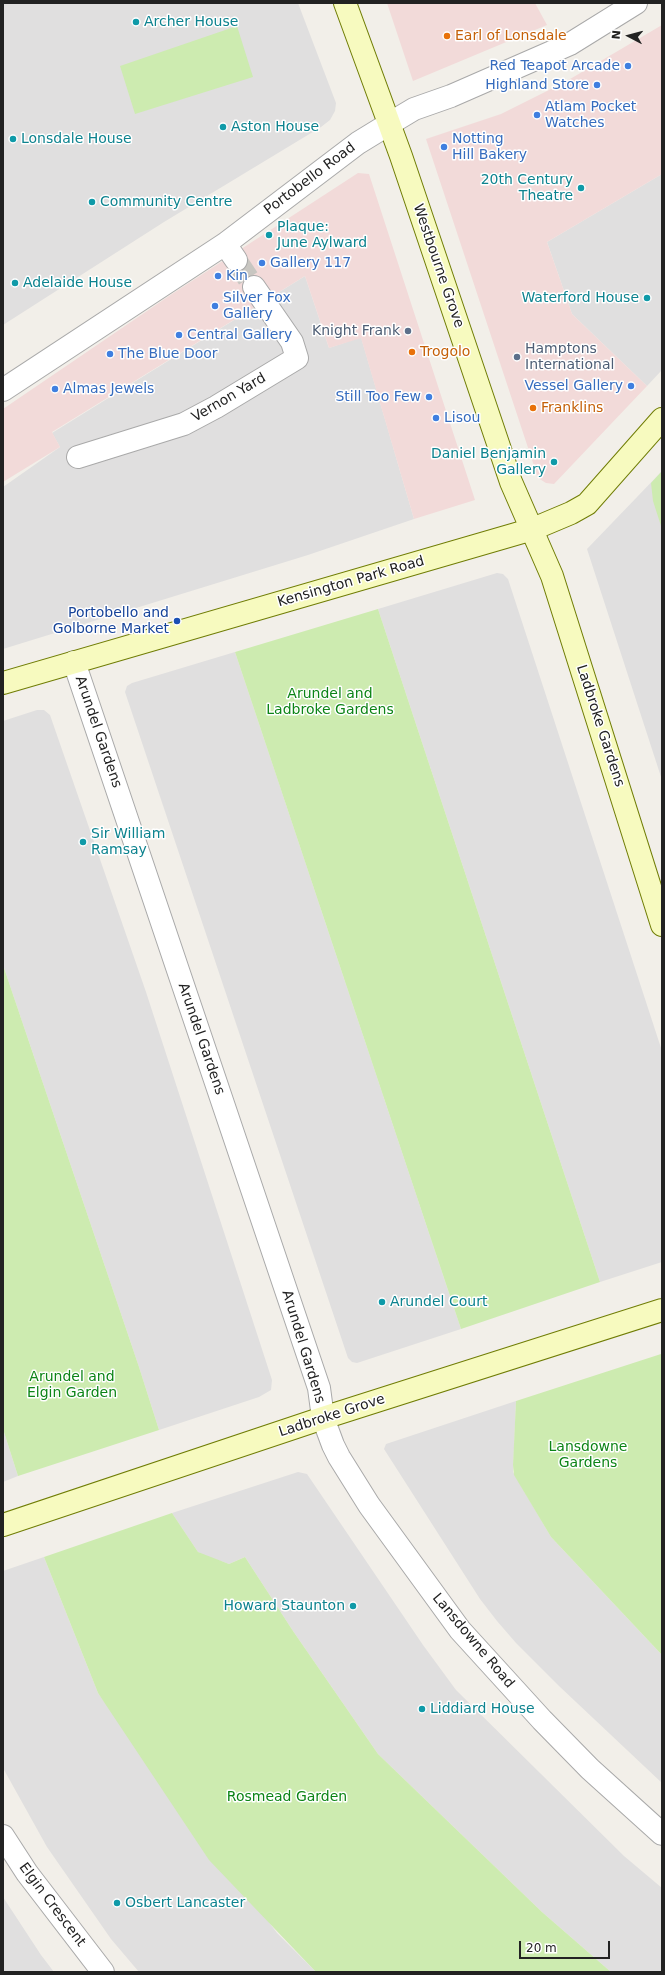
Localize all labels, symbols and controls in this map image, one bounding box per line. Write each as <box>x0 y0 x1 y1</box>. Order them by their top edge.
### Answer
place label: Archer House <box>144 14 238 30</box>
north arrow <box>609 16 649 56</box>
marker: Archer House <box>131 17 141 27</box>
place label: Earl of Lonsdale <box>455 28 567 44</box>
text: N <box>610 29 624 40</box>
marker: Earl of Lonsdale <box>442 31 452 41</box>
place label: Red Teapot Arcade <box>489 58 620 74</box>
marker: Red Teapot Arcade <box>623 61 633 71</box>
place label: Highland Store <box>485 77 589 93</box>
marker: Highland Store <box>592 80 602 90</box>
place label: Atlam Pocket Watches <box>545 99 636 132</box>
marker: Atlam Pocket Watches <box>532 110 542 120</box>
place label: Aston House <box>231 119 319 135</box>
marker: Aston House <box>218 122 228 132</box>
place label: Lonsdale House <box>21 131 132 147</box>
place label: Notting Hill Bakery <box>452 131 527 164</box>
marker: Lonsdale House <box>8 134 18 144</box>
street label: Portobello Road <box>261 139 359 219</box>
marker: Notting Hill Bakery <box>439 142 449 152</box>
place label: 20th Century Theatre <box>481 172 573 204</box>
marker: 20th Century Theatre <box>576 183 586 193</box>
place label: Community Centre <box>100 194 232 210</box>
marker: Community Centre <box>87 197 97 207</box>
street label: Westbourne Grove <box>409 202 467 330</box>
place label: Plaque: June Aylward <box>277 219 367 252</box>
marker: Plaque: June Aylward <box>264 230 274 240</box>
place label: Gallery 117 <box>270 255 351 271</box>
marker: Gallery 117 <box>257 258 267 268</box>
place label: Kin <box>226 268 248 284</box>
marker: Kin <box>213 271 223 281</box>
place label: Adelaide House <box>23 275 132 291</box>
marker: Adelaide House <box>10 278 20 288</box>
place label: Silver Fox Gallery <box>223 290 291 322</box>
place label: Waterford House <box>521 290 639 306</box>
marker: Waterford House <box>642 293 652 303</box>
marker: Silver Fox Gallery <box>210 301 220 311</box>
place label: Knight Frank <box>312 323 400 339</box>
marker: Knight Frank <box>403 326 413 336</box>
place label: Central Gallery <box>187 327 292 343</box>
marker: Central Gallery <box>174 330 184 340</box>
place label: Hamptons International <box>525 341 614 374</box>
place label: Trogolo <box>420 344 470 360</box>
place label: The Blue Door <box>118 346 218 362</box>
marker: Trogolo <box>407 347 417 357</box>
marker: The Blue Door <box>105 349 115 359</box>
marker: Hamptons International <box>512 352 522 362</box>
street label: Vernon Yard <box>189 370 269 426</box>
place label: Vessel Gallery <box>524 378 623 394</box>
place label: Almas Jewels <box>63 381 154 397</box>
marker: Vessel Gallery <box>626 381 636 391</box>
marker: Almas Jewels <box>50 384 60 394</box>
place label: Still Too Few <box>335 389 421 405</box>
marker: Still Too Few <box>424 392 434 402</box>
place label: Franklins <box>541 400 603 416</box>
marker: Franklins <box>528 403 538 413</box>
place label: Lisou <box>444 410 480 426</box>
marker: Lisou <box>431 413 441 423</box>
place label: Daniel Benjamin Gallery <box>431 446 546 478</box>
marker: Daniel Benjamin Gallery <box>549 457 559 467</box>
street label: Kensington Park Road <box>276 553 426 611</box>
place label: Portobello and Golborne Market <box>53 605 169 638</box>
marker: Portobello and Golborne Market <box>172 616 182 626</box>
street label: Ladbroke Gardens <box>572 663 628 789</box>
street label: Arundel Gardens <box>71 674 125 790</box>
park label: Arundel and Ladbroke Gardens <box>266 686 394 718</box>
place label: Sir William Ramsay <box>91 826 165 858</box>
marker: Sir William Ramsay <box>78 837 88 847</box>
street label: Arundel Gardens <box>174 981 228 1097</box>
street label: Arundel Gardens <box>278 1288 328 1406</box>
place label: Arundel Court <box>390 1294 487 1310</box>
marker: Arundel Court <box>377 1297 387 1307</box>
park label: Arundel and Elgin Garden <box>27 1369 117 1402</box>
street label: Ladbroke Grove <box>277 1391 387 1441</box>
park label: Lansdowne Gardens <box>549 1439 627 1472</box>
street label: Lansdowne Road <box>428 1590 518 1692</box>
place label: Howard Staunton <box>223 1598 345 1614</box>
marker: Howard Staunton <box>348 1601 358 1611</box>
place label: Liddiard House <box>430 1701 535 1717</box>
marker: Liddiard House <box>417 1704 427 1714</box>
park label: Rosmead Garden <box>227 1789 347 1805</box>
street label: Elgin Crescent <box>15 1860 89 1950</box>
place label: Osbert Lancaster <box>125 1895 245 1911</box>
marker: Osbert Lancaster <box>112 1898 122 1908</box>
scale bar <box>521 1933 612 1959</box>
text: 20 m <box>526 1941 557 1955</box>

